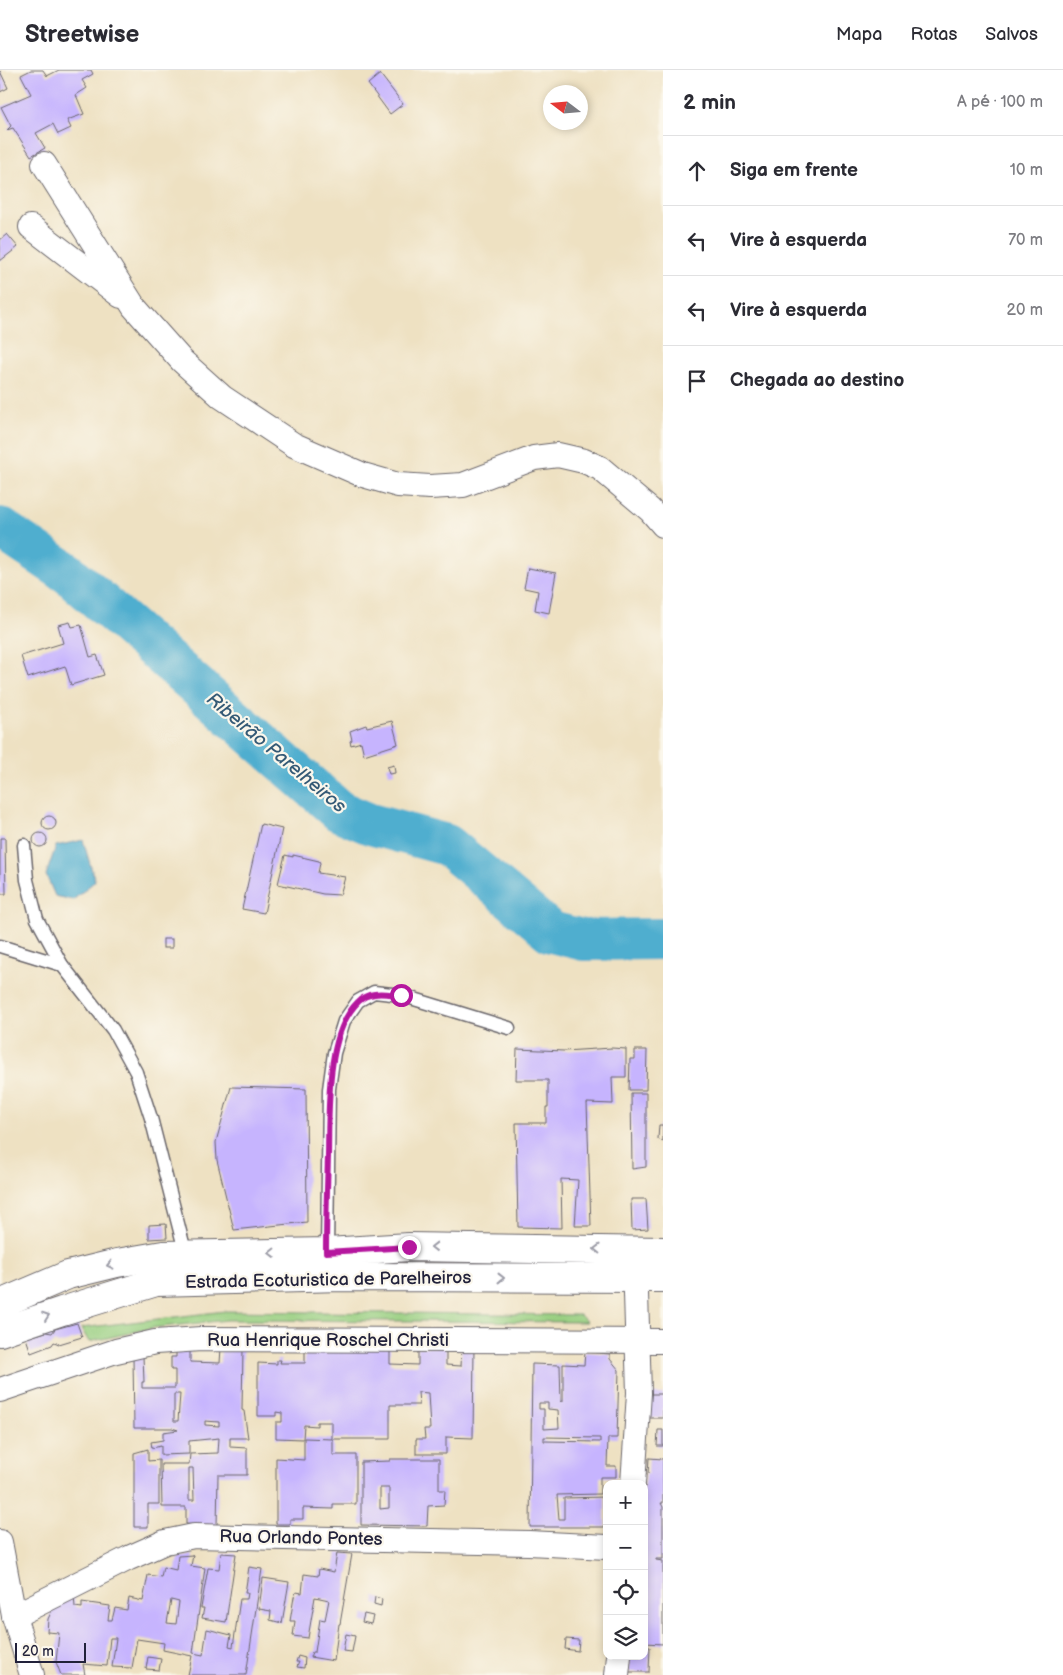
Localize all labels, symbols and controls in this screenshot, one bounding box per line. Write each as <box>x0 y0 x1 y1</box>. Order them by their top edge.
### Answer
text: Streetwise <box>25 20 139 49</box>
text: Mapa <box>836 24 882 45</box>
text: Rotas <box>910 24 957 45</box>
text: Salvos <box>985 24 1038 45</box>
north arrow <box>543 85 588 130</box>
text: 2 min <box>683 90 736 115</box>
text: A pé · 100 m <box>957 93 1043 112</box>
icon: ahead <box>683 157 711 185</box>
text: Siga em frente <box>730 159 858 182</box>
text: 10 m <box>1010 161 1043 180</box>
icon: left <box>683 227 711 255</box>
text: Vire à esquerda <box>730 229 867 252</box>
text: 70 m <box>1008 231 1043 250</box>
icon: left <box>683 297 711 325</box>
text: Vire à esquerda <box>730 299 867 322</box>
text: 20 m <box>1007 301 1043 320</box>
icon: arrive <box>683 367 711 395</box>
text: Chegada ao destino <box>730 369 904 392</box>
water label: Ribeirão Parelheiros <box>202 688 351 818</box>
route start <box>390 984 413 1007</box>
route end <box>398 1236 421 1259</box>
one-way arrow <box>430 1242 438 1252</box>
one-way arrow <box>593 1244 601 1255</box>
one-way arrow <box>268 1248 276 1259</box>
one-way arrow <box>106 1259 115 1270</box>
street label: Estrada Ecoturistica de Parelheiros <box>185 1267 471 1293</box>
one-way arrow <box>497 1273 505 1283</box>
one-way arrow <box>41 1312 50 1322</box>
street label: Rua Henrique Roschel Christi <box>207 1330 449 1351</box>
map controls <box>603 1480 648 1660</box>
button: + <box>603 1480 648 1525</box>
button: − <box>603 1525 648 1570</box>
street label: Rua Orlando Pontes <box>219 1526 383 1550</box>
button: locate <box>603 1570 648 1615</box>
button: layers <box>603 1615 648 1660</box>
scale bar <box>15 1640 86 1663</box>
text: 20 m <box>22 1643 54 1660</box>

